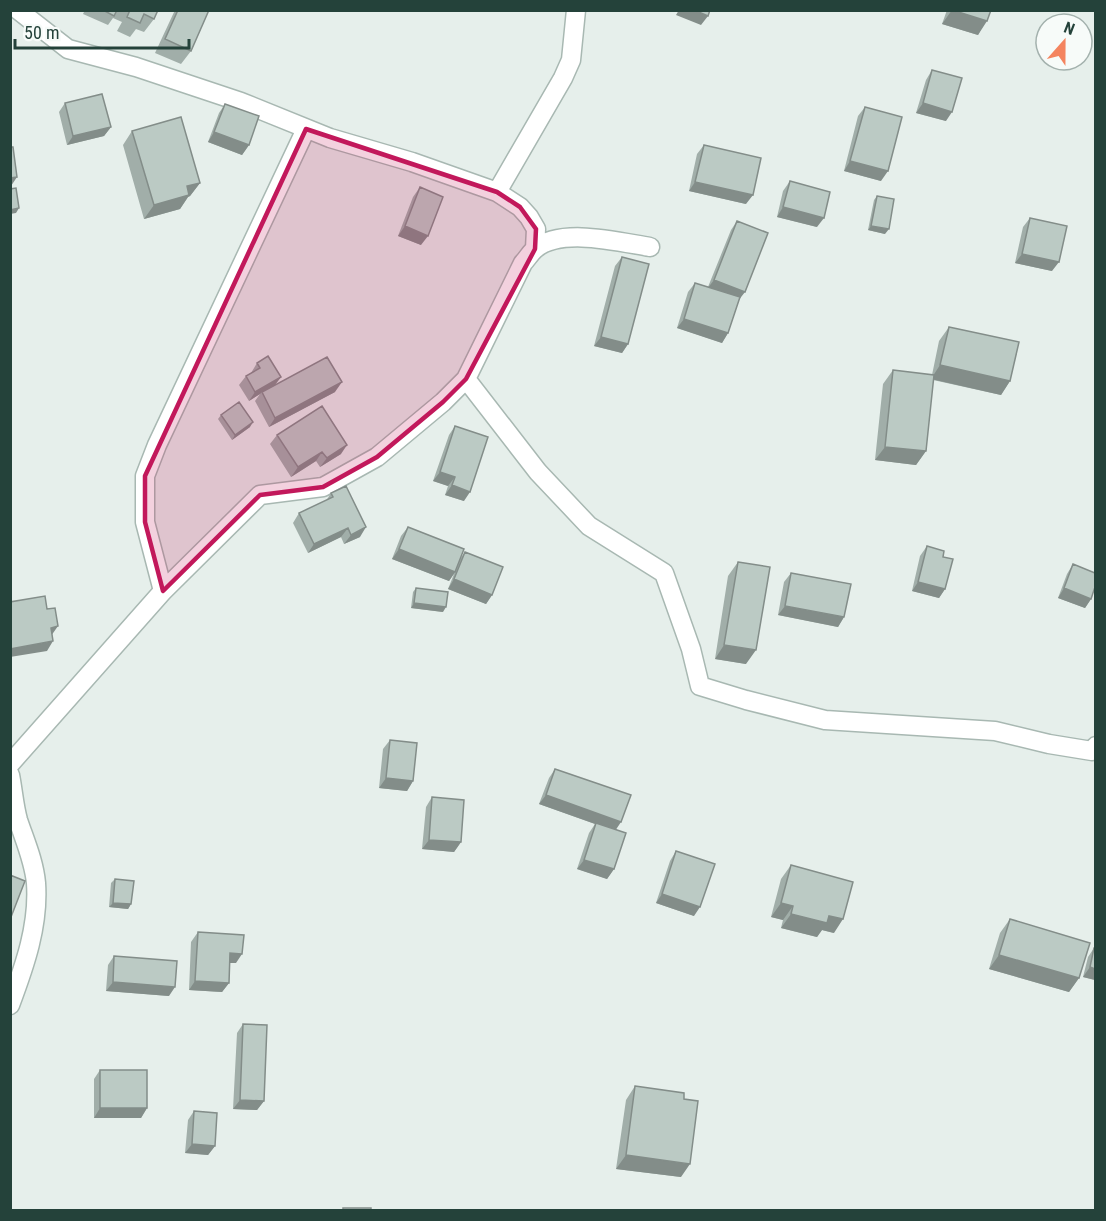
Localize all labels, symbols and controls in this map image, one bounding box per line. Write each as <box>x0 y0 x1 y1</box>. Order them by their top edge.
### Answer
scale bar <box>15 12 189 50</box>
north arrow <box>1034 12 1094 72</box>
text: N <box>1061 18 1077 39</box>
text: 50 m <box>24 22 59 43</box>

